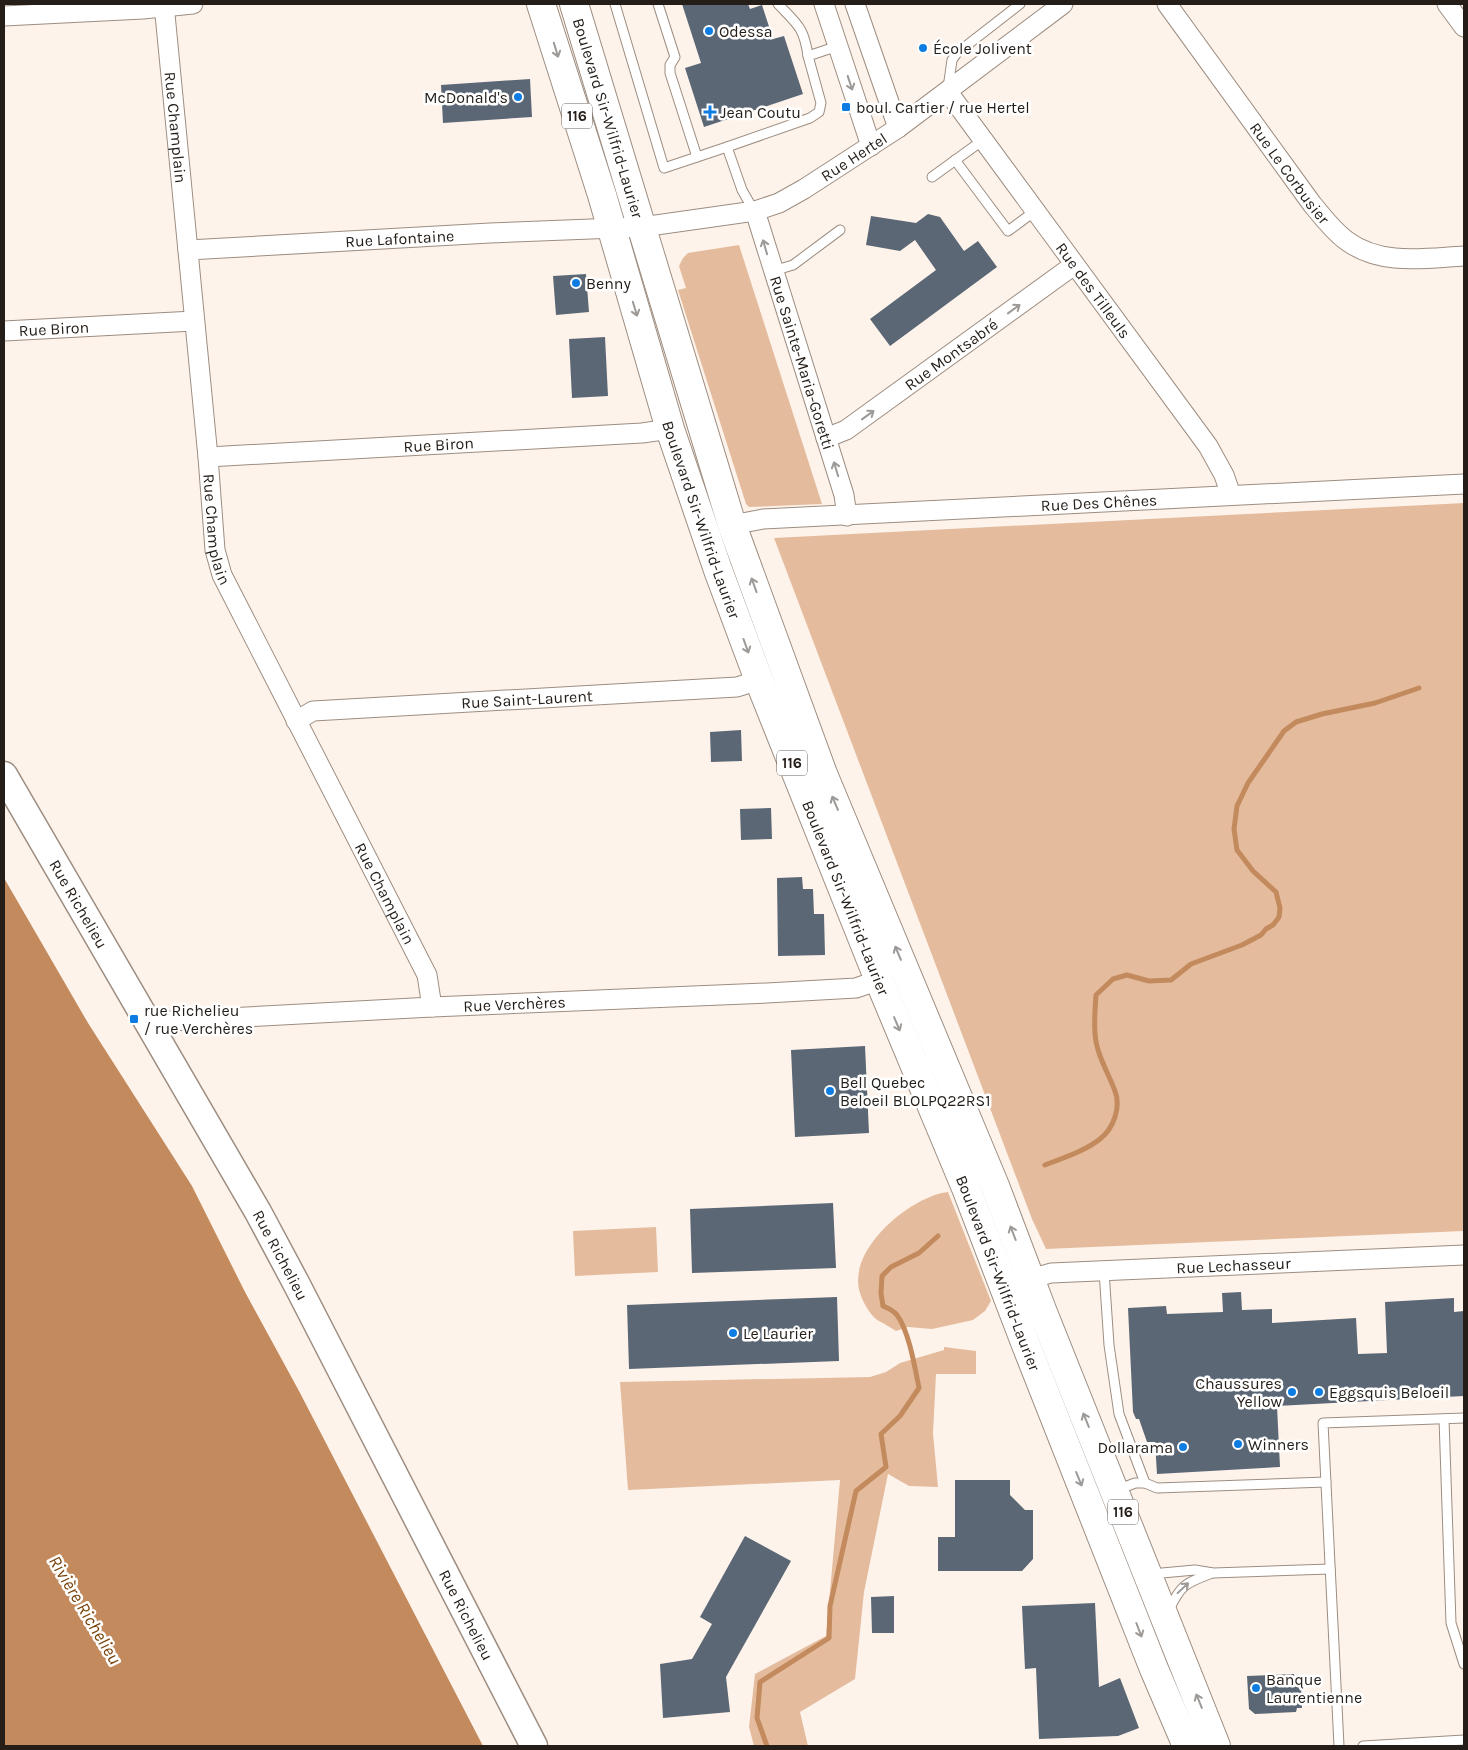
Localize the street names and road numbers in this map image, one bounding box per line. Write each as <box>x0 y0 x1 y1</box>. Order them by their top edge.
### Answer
street label: Boulevard Sir-Wilfrid-Laurier <box>569 16 648 220</box>
street label: Rue Champlain <box>161 71 191 184</box>
road number: 116 <box>562 104 592 128</box>
street label: Rue Le Corbusier <box>1246 118 1334 228</box>
street label: Rue Hertel <box>817 128 890 185</box>
street label: Rue Lafontaine <box>345 226 455 251</box>
street label: Rue des Tilleuls <box>1052 239 1135 342</box>
street label: Rue Sainte-Maria-Goretti <box>766 273 839 452</box>
street label: Rue Montsabré <box>901 314 1001 394</box>
street label: Rue Biron <box>18 317 90 340</box>
street label: Boulevard Sir-Wilfrid-Laurier <box>659 418 745 621</box>
street label: Rue Biron <box>403 433 474 456</box>
street label: Rue Champlain <box>200 473 235 588</box>
street label: Rue Des Chênes <box>1040 490 1158 515</box>
street label: Rue Saint-Laurent <box>461 686 593 712</box>
road number: 116 <box>777 750 807 776</box>
street label: Boulevard Sir-Wilfrid-Laurier <box>799 798 894 998</box>
street label: Rue Champlain <box>351 839 419 947</box>
street label: Rue Richelieu <box>46 856 112 952</box>
street label: Rue Verchères <box>463 992 566 1015</box>
street label: Boulevard Sir-Wilfrid-Laurier <box>952 1172 1045 1374</box>
street label: Rue Richelieu <box>249 1206 313 1303</box>
street label: Rue Lechasseur <box>1176 1253 1291 1277</box>
road number: 116 <box>1108 1500 1138 1524</box>
street label: Rue Richelieu <box>435 1566 498 1663</box>

